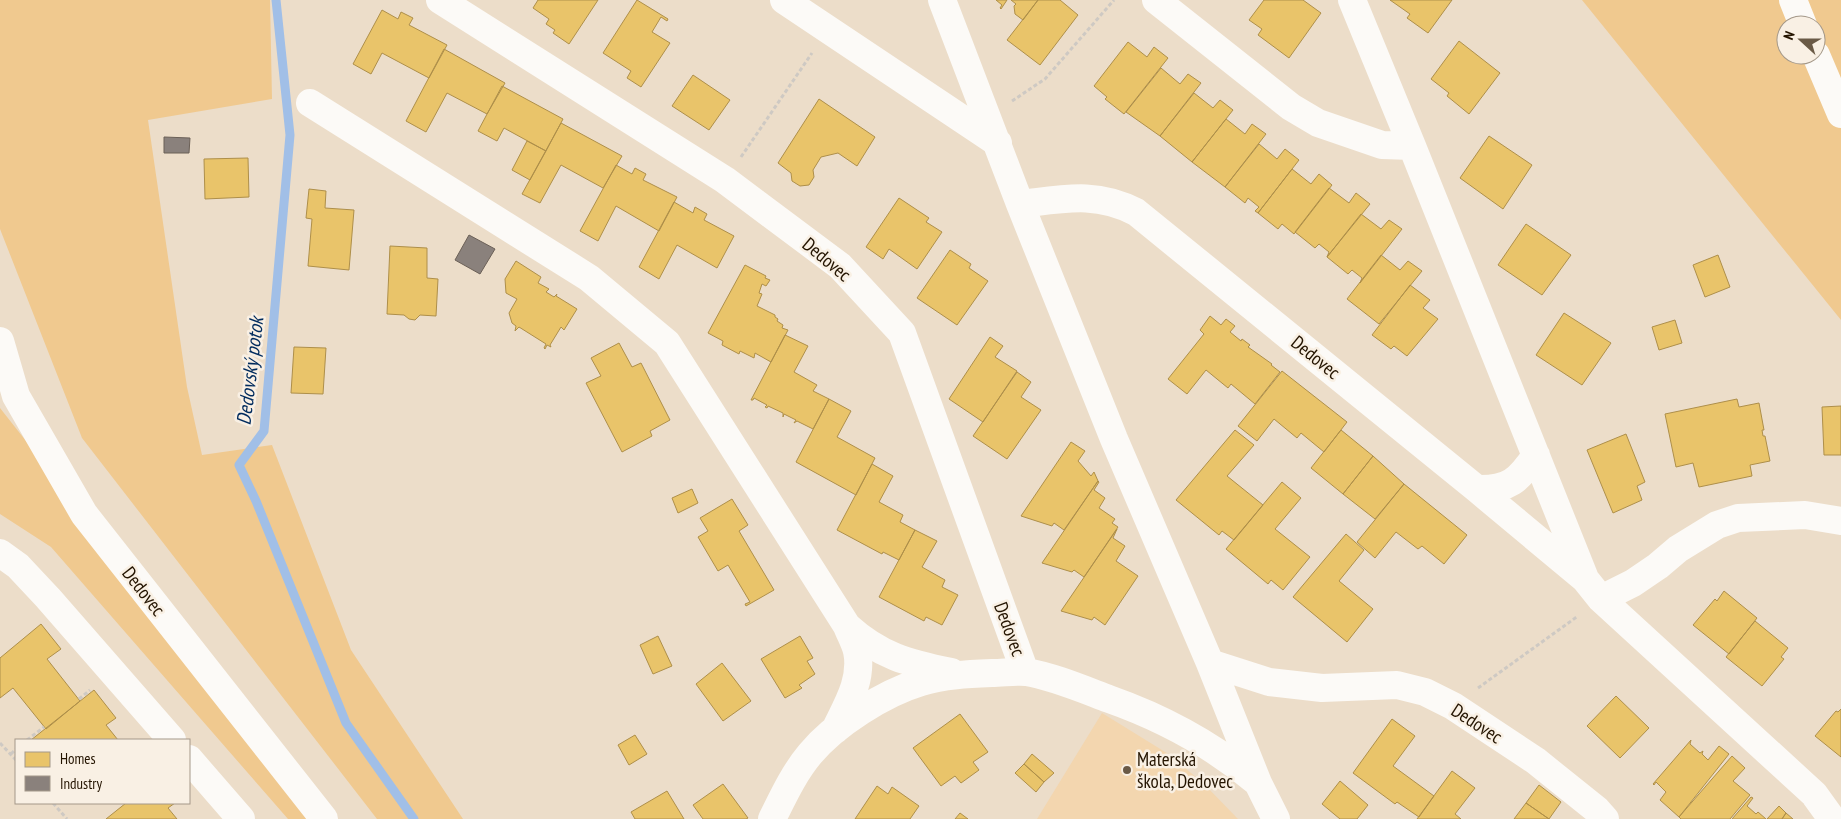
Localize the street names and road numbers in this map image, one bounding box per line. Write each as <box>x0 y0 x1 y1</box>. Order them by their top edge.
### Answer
street label: Dedovec <box>798 232 856 286</box>
street label: Dedovec <box>1287 330 1345 384</box>
street label: Dedovec <box>117 562 171 621</box>
street label: Dedovec <box>989 599 1031 660</box>
street label: Dedovec <box>1447 698 1507 748</box>

